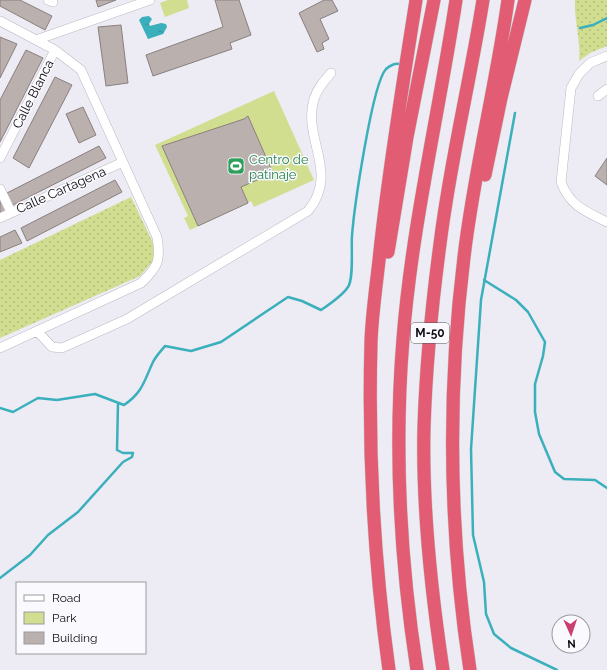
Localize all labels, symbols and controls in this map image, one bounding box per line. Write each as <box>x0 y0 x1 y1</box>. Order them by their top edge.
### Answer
street label: Calle Blanca <box>9 57 57 131</box>
place label: Centro de patinaje <box>249 152 309 182</box>
sports icon: Centro de patinaje <box>226 156 246 176</box>
street label: Calle Cartagena <box>14 164 108 216</box>
road number: M-50 <box>411 323 449 343</box>
legend <box>16 582 146 654</box>
text: Road <box>52 591 81 605</box>
text: Park <box>52 611 77 625</box>
north arrow <box>551 614 591 654</box>
text: Building <box>52 631 98 645</box>
text: N <box>567 637 576 650</box>

